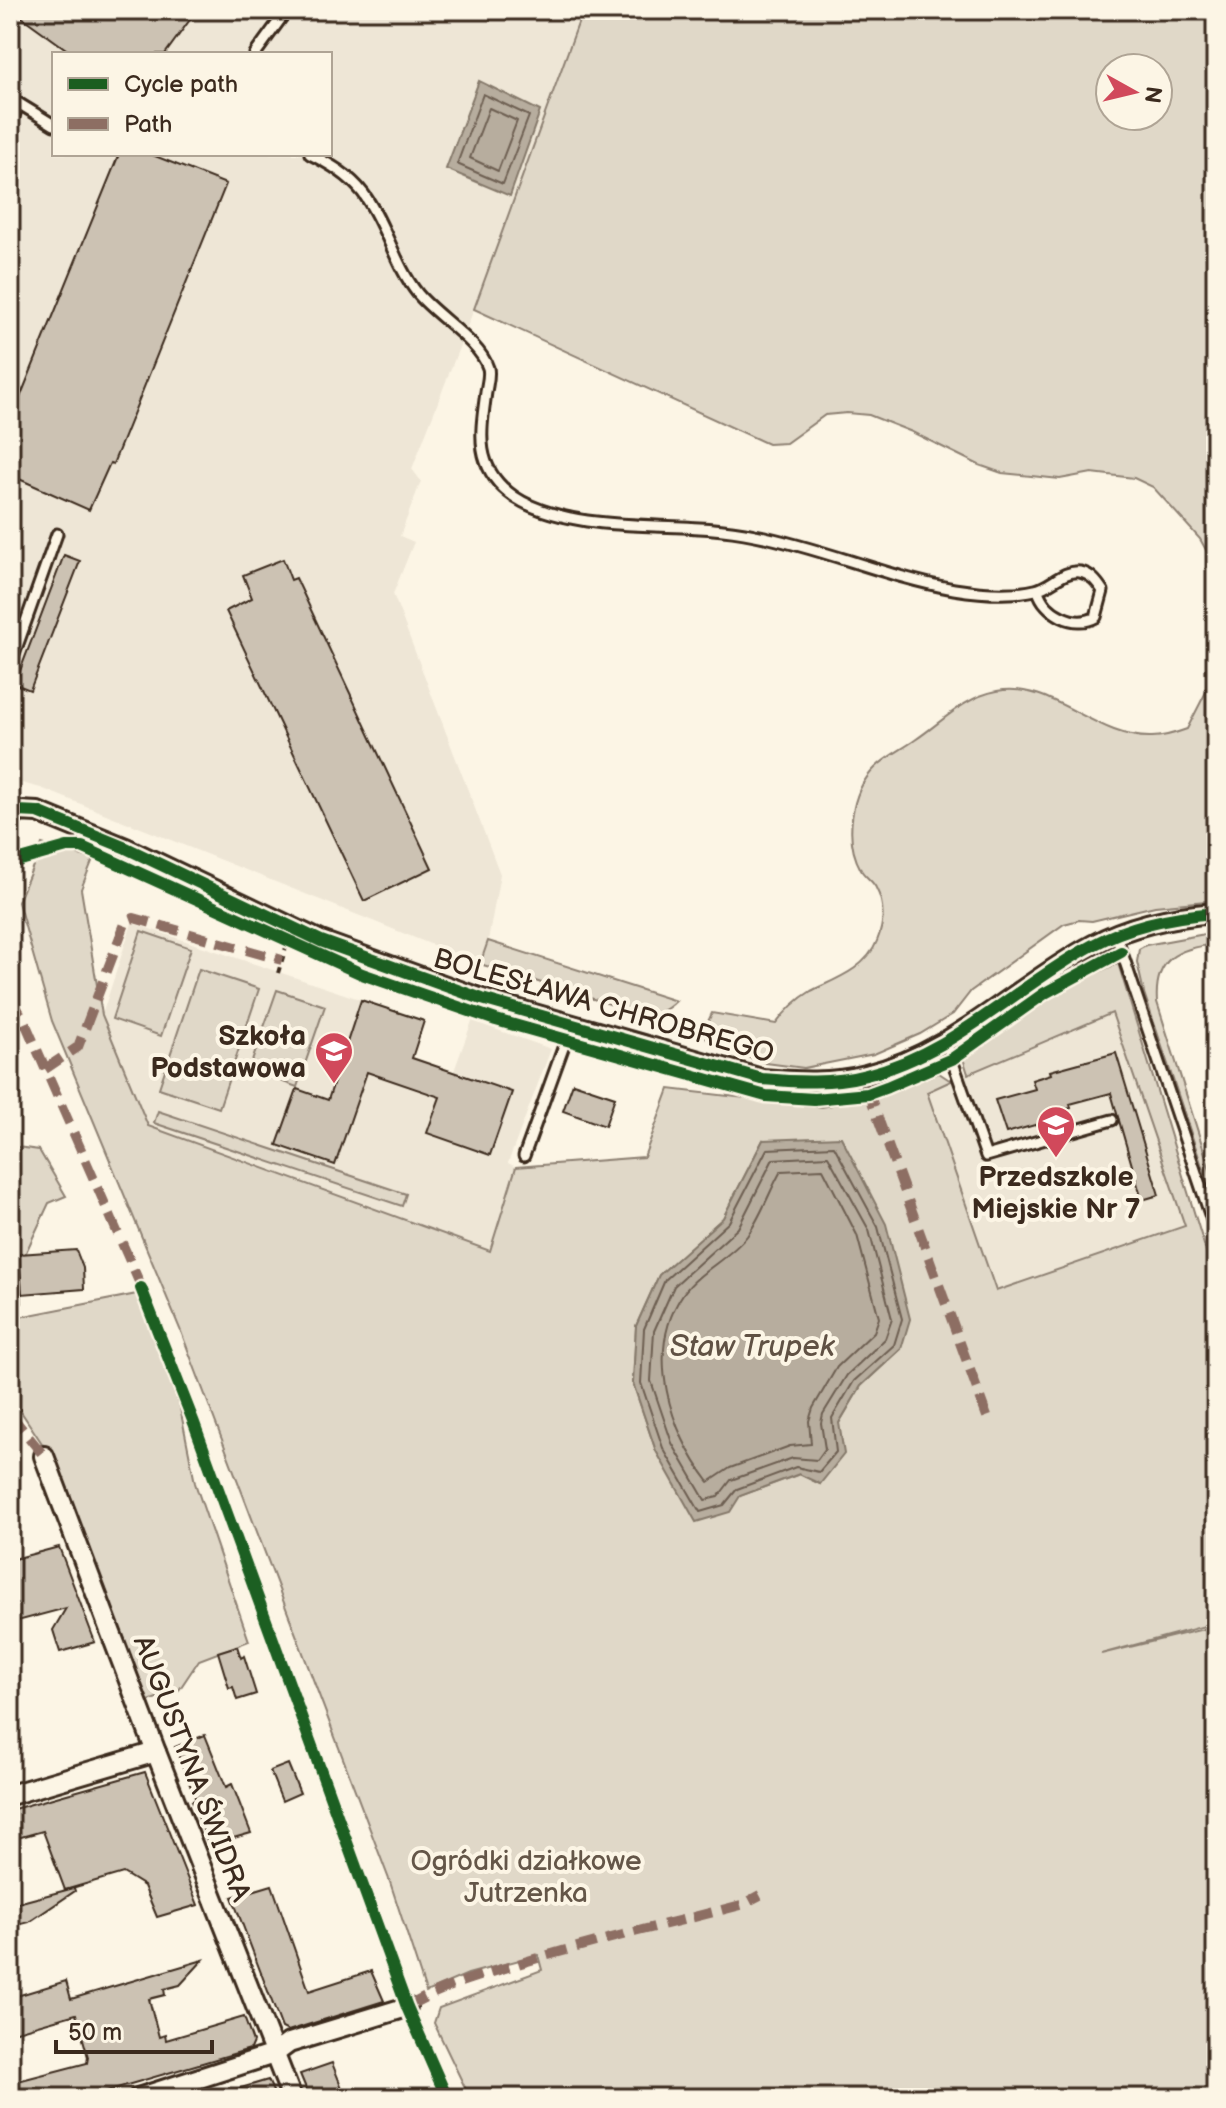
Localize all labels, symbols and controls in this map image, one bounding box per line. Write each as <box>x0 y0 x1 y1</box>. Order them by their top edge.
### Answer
legend <box>52 52 332 156</box>
north arrow <box>1094 52 1174 132</box>
text: Cycle path <box>124 70 238 99</box>
text: N <box>1138 85 1167 105</box>
text: Path <box>124 110 172 139</box>
street label: BOLESŁAWA CHROBREGO <box>429 942 778 1071</box>
place label: Szkoła Podstawowa <box>150 1020 306 1085</box>
school or university icon: Szkoła Podstawowa <box>313 1030 355 1085</box>
school or university icon: Przedszkole Miejskie Nr 7 <box>1035 1104 1077 1159</box>
place label: Przedszkole Miejskie Nr 7 <box>972 1161 1140 1226</box>
water label: Staw Trupek <box>670 1329 836 1365</box>
street label: AUGUSTYNA ŚWIDRA <box>126 1631 259 1907</box>
park label: Ogródki działkowe Jutrzenka <box>410 1845 642 1910</box>
scale bar <box>56 2004 212 2054</box>
text: 50 m <box>68 2018 122 2047</box>

